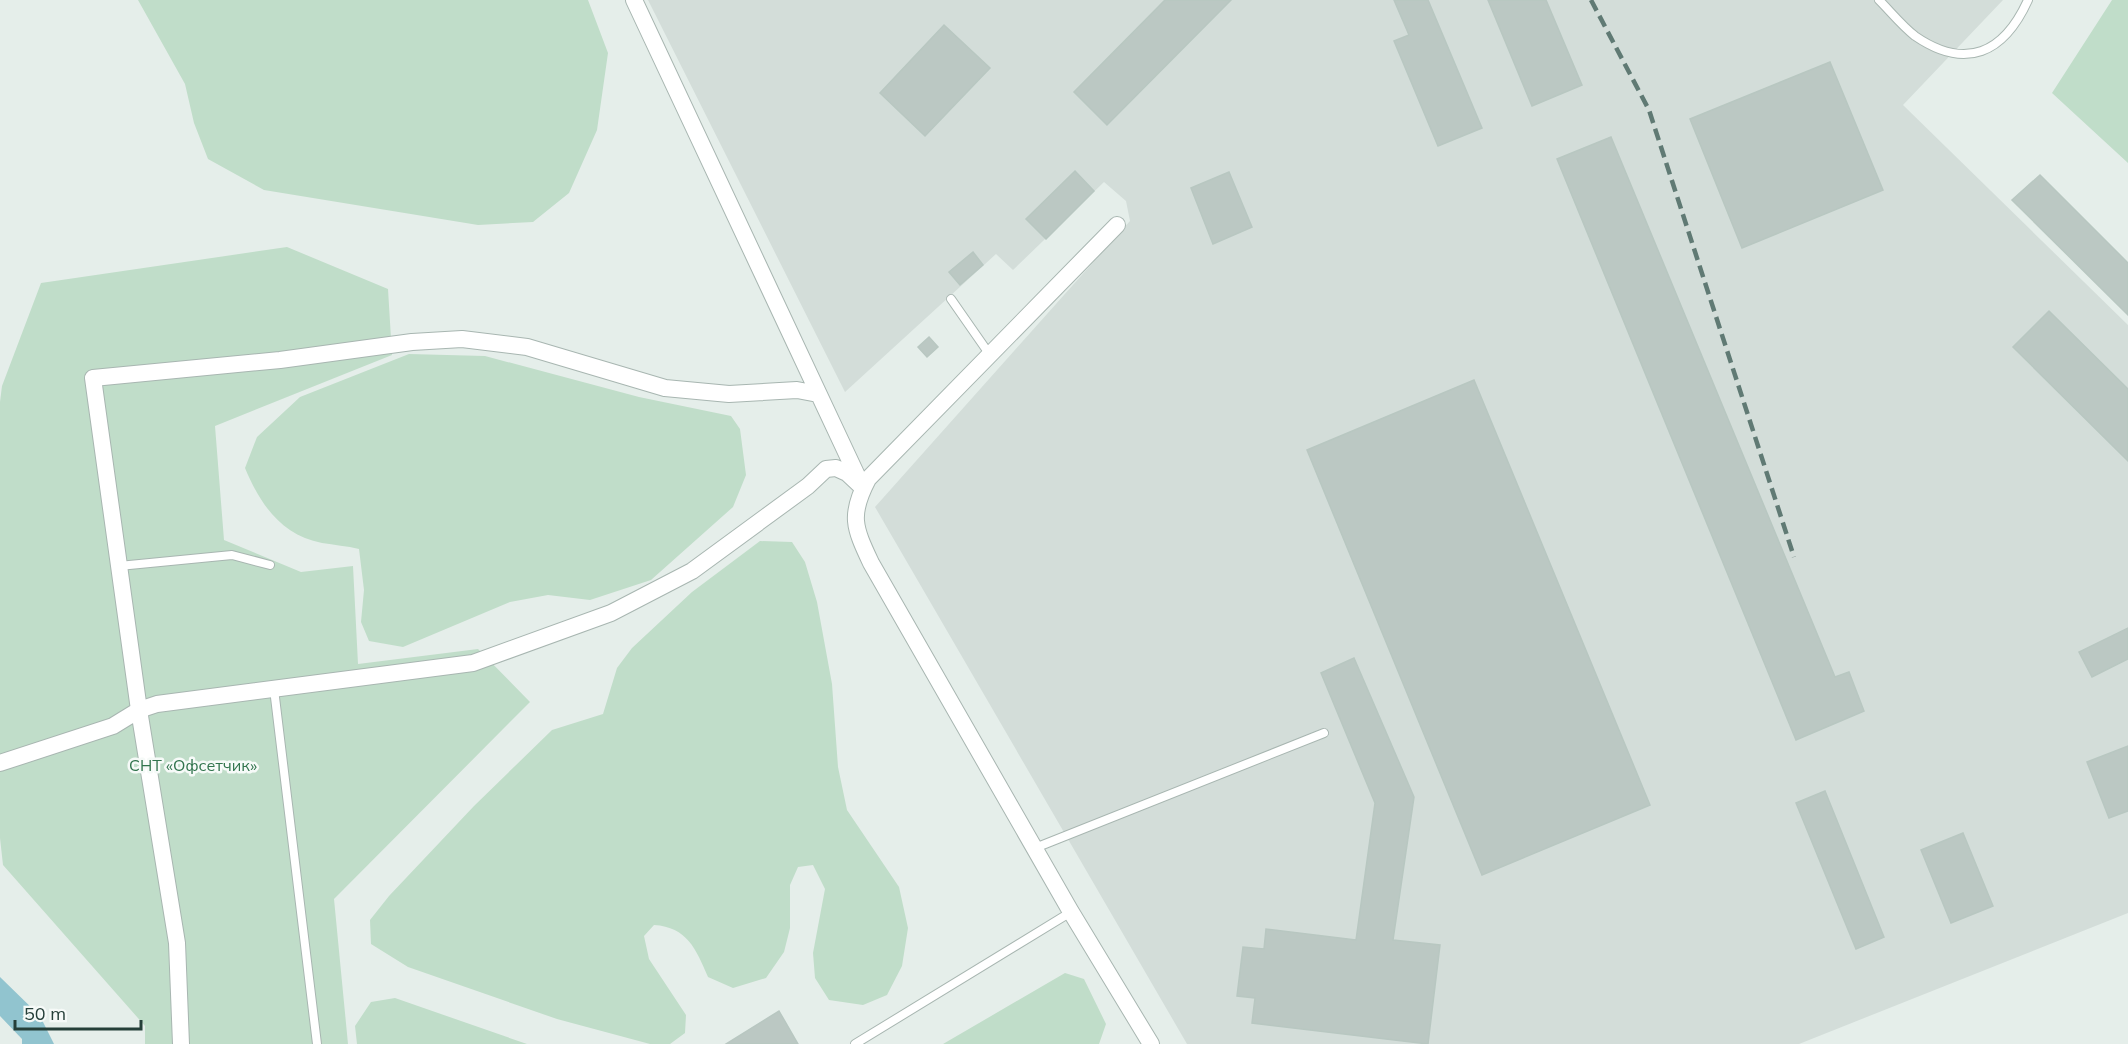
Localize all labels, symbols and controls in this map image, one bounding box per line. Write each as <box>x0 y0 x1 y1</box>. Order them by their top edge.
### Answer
park label: СНТ «Офсетчик» <box>129 755 257 775</box>
scale bar <box>15 993 141 1031</box>
text: 50 m <box>24 1002 66 1025</box>

